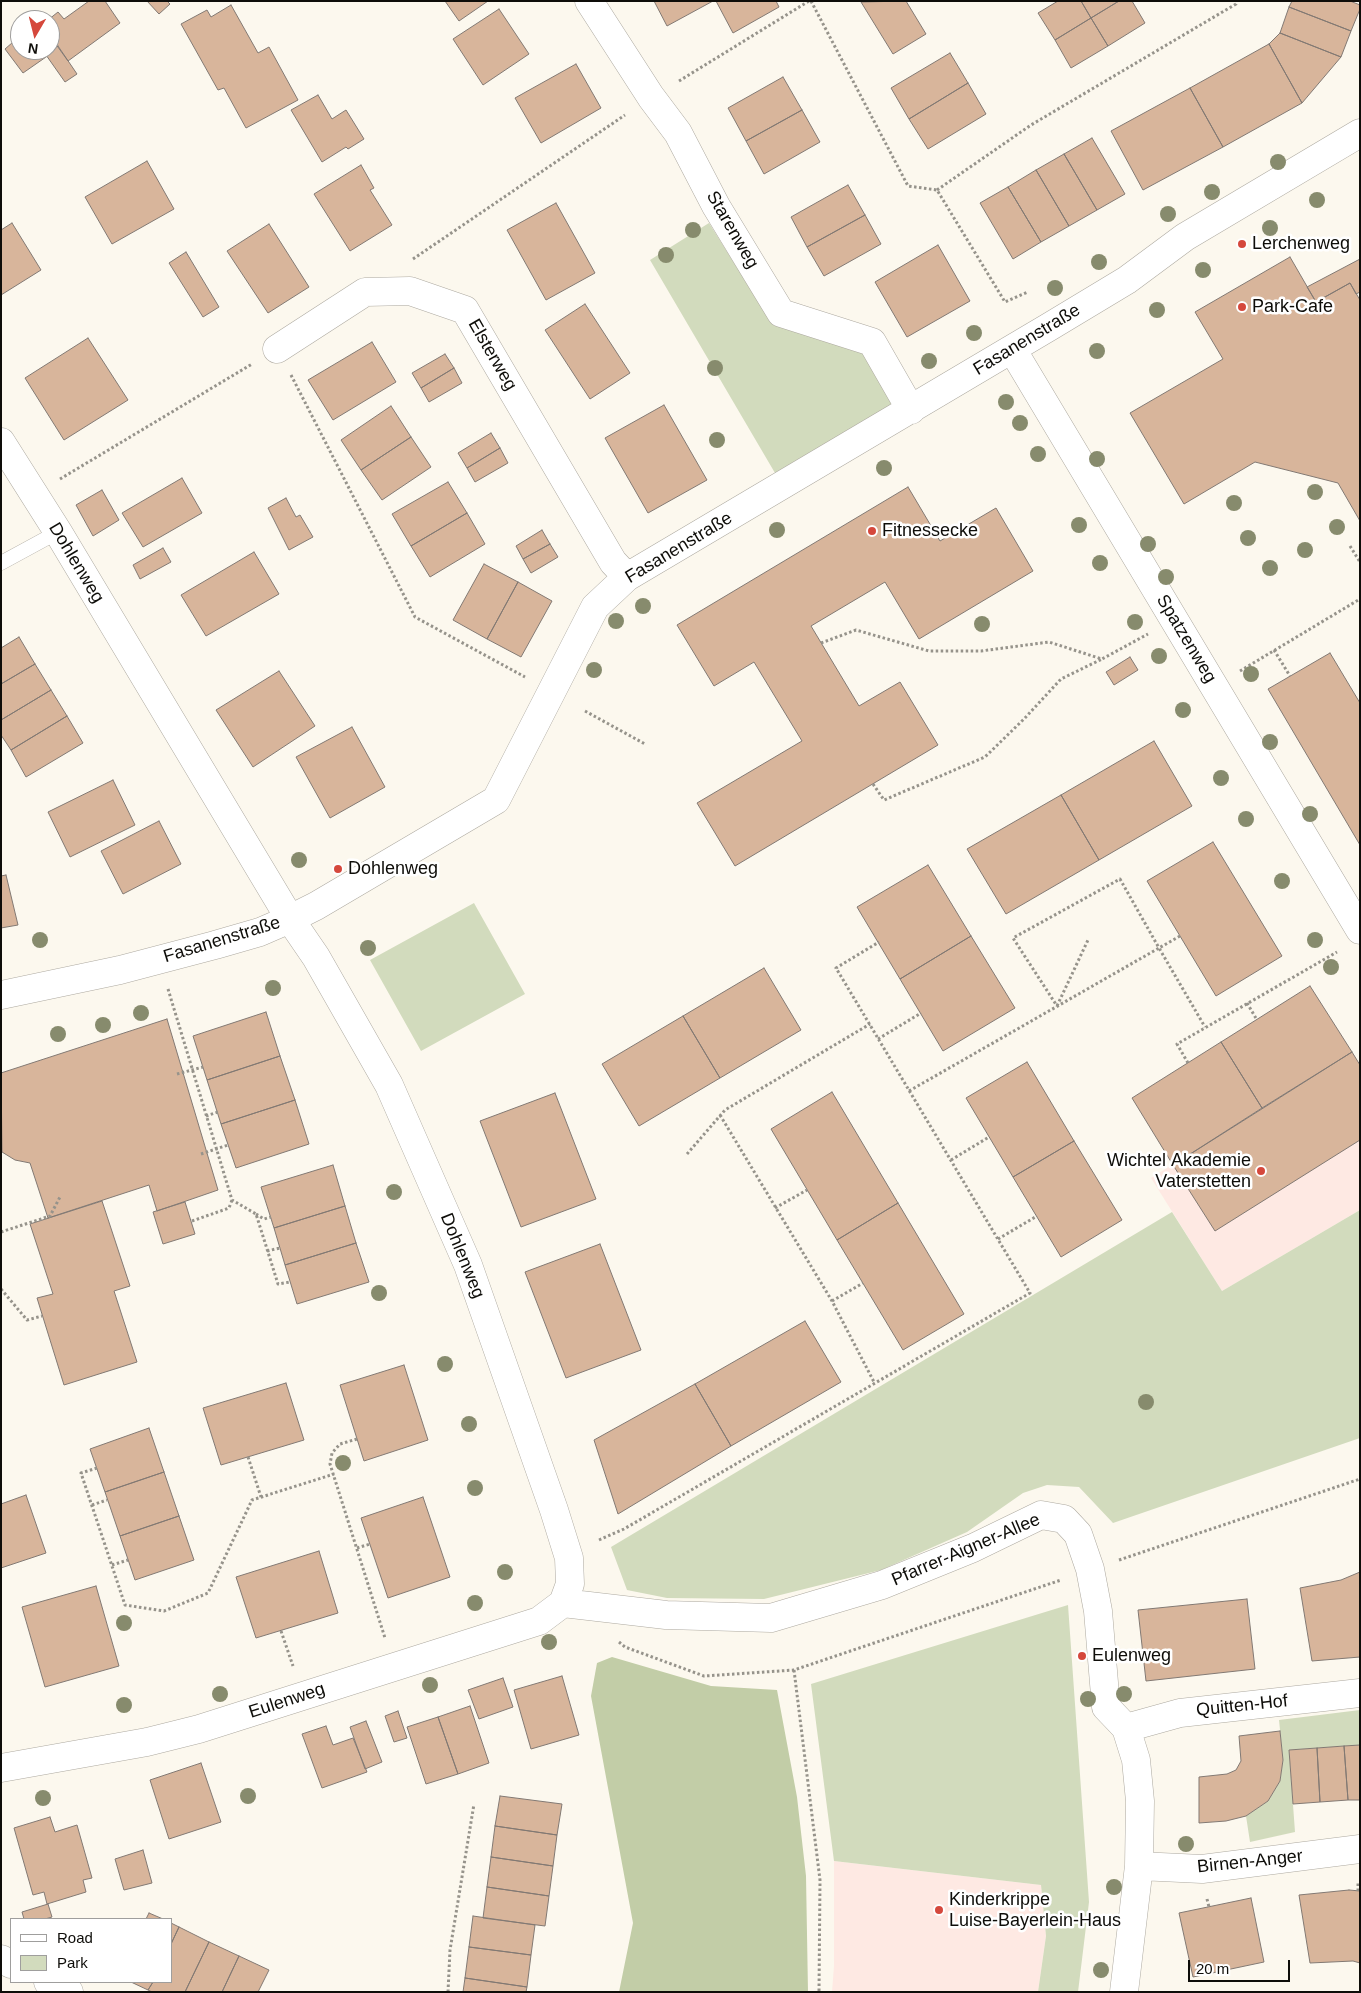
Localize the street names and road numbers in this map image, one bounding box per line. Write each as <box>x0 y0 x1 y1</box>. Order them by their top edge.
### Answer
street label: Starenweg <box>701 187 763 273</box>
street label: Fasanenstraße <box>970 300 1084 380</box>
street label: Elsterweg <box>463 315 521 395</box>
street label: Fasanenstraße <box>622 508 736 588</box>
street label: Dohlenweg <box>44 519 108 607</box>
street label: Spatzenweg <box>1151 591 1221 687</box>
street label: Fasanenstraße <box>161 912 283 968</box>
street label: Dohlenweg <box>435 1210 489 1302</box>
street label: Pfarrer-Aigner-Allee <box>889 1509 1043 1591</box>
street label: Eulenweg <box>246 1679 328 1723</box>
street label: Quitten-Hof <box>1195 1690 1289 1722</box>
street label: Birnen-Anger <box>1196 1846 1304 1878</box>

